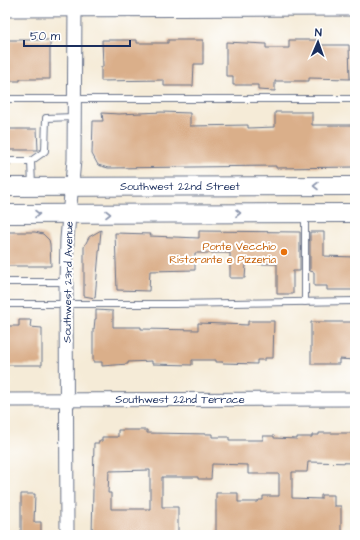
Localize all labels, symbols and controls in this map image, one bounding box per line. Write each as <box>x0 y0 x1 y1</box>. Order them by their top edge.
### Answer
scale bar <box>24 22 130 48</box>
north arrow <box>298 22 338 62</box>
text: N <box>315 25 322 40</box>
text: 50 m <box>30 28 61 45</box>
street label: Southwest 22nd Street <box>120 179 241 194</box>
one-way arrow <box>313 182 319 190</box>
one-way arrow <box>235 209 241 217</box>
one-way arrow <box>34 210 40 218</box>
one-way arrow <box>105 210 111 218</box>
street label: Southwest 23rd Avenue <box>59 221 77 343</box>
place label: Ponte Vecchio Ristorante e Pizzeria <box>169 239 277 267</box>
marker: Ponte Vecchio Ristorante e Pizzeria <box>279 247 289 257</box>
street label: Southwest 22nd Terrace <box>115 392 245 407</box>

